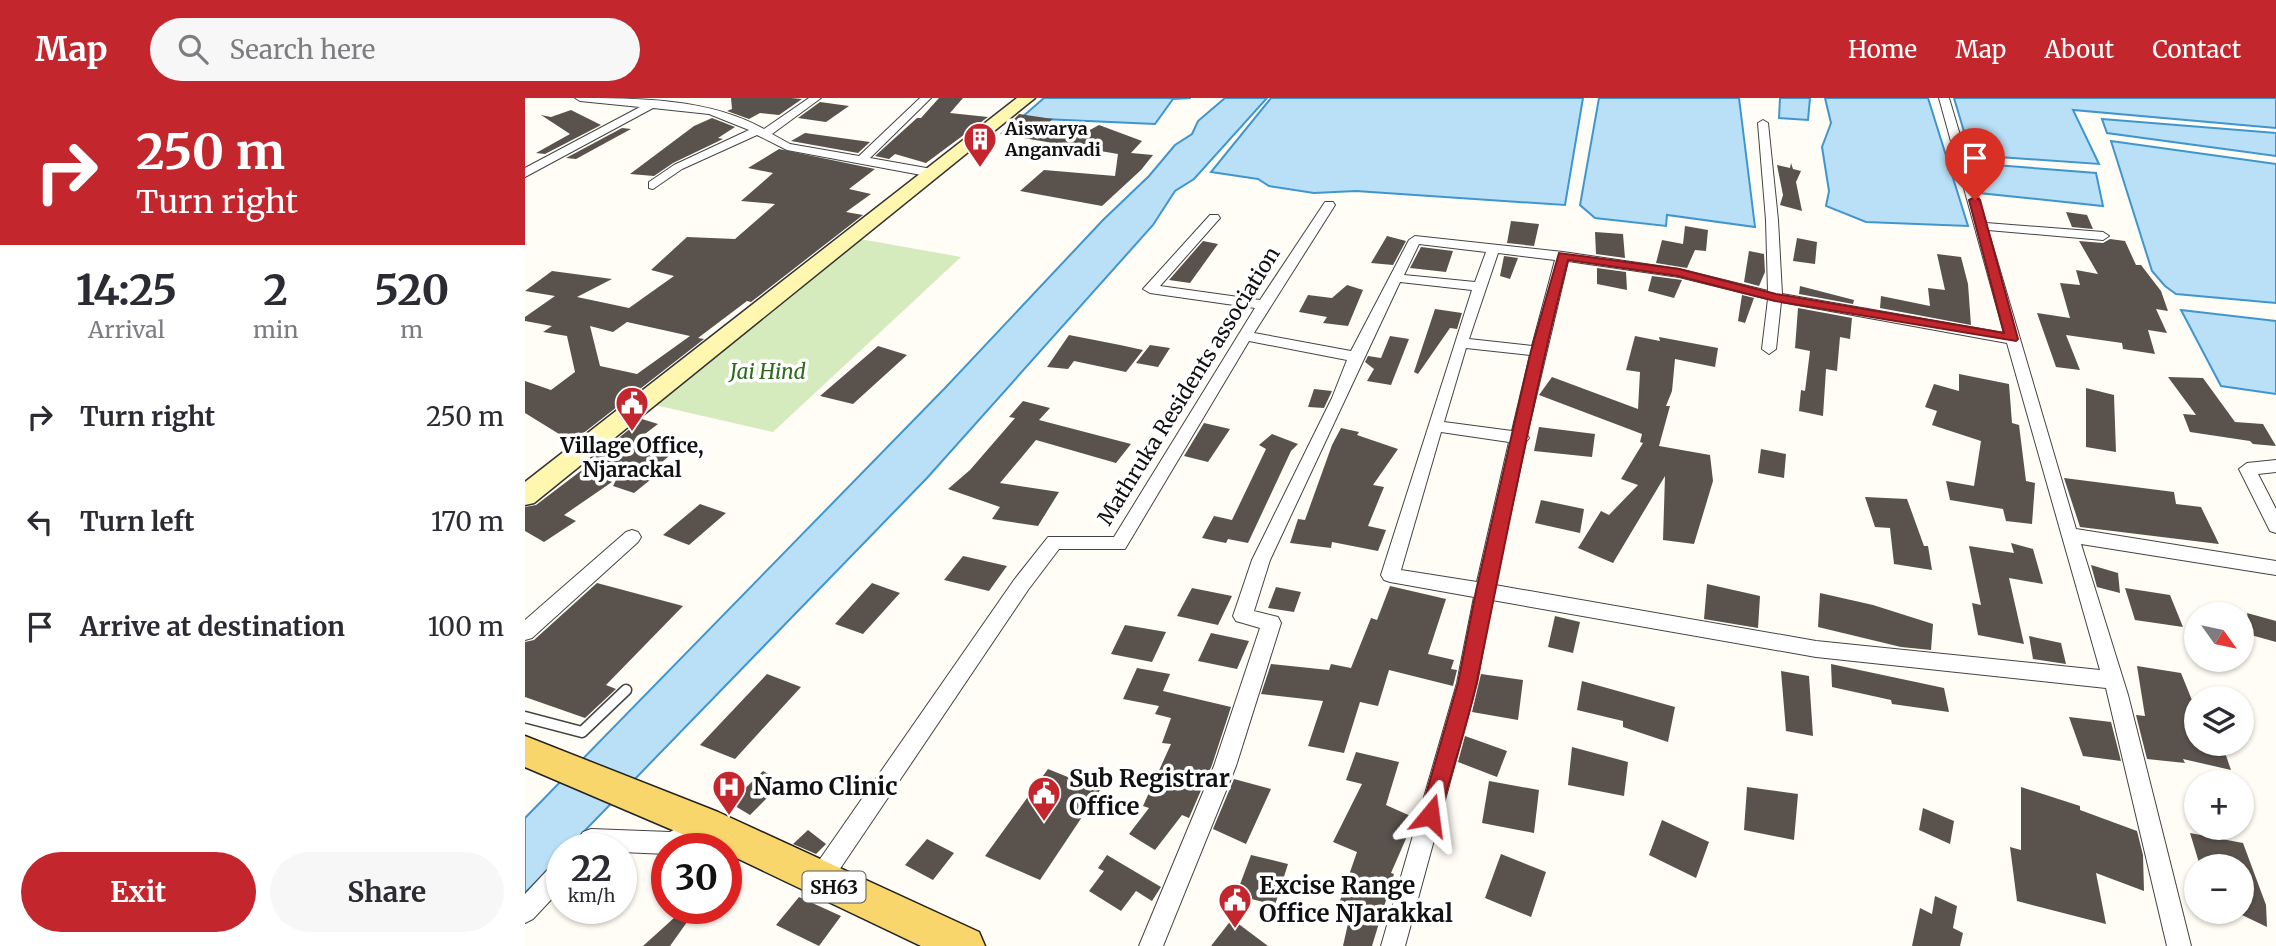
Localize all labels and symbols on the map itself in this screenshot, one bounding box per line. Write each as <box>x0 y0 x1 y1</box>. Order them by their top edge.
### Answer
place label: Aiswarya Anganvadi <box>1004 117 1101 161</box>
building icon: Aiswarya Anganvadi <box>961 120 999 169</box>
pin <box>1945 128 2005 200</box>
street label: Mathruka Residents association <box>1091 241 1286 530</box>
park label: Jai Hind <box>728 358 806 385</box>
public building icon: Village Office, Njarackal <box>613 384 651 433</box>
place label: Village Office, Njarackal <box>559 432 704 483</box>
north arrow <box>2184 602 2254 672</box>
place label: Sub Registrar Office <box>1069 763 1230 822</box>
hospital icon: Namo Clinic <box>710 768 748 817</box>
place label: Namo Clinic <box>753 771 897 802</box>
public building icon: Sub Registrar Office <box>1025 774 1063 823</box>
position arrow <box>1393 778 1467 852</box>
speed limit sign: 30 <box>651 833 742 924</box>
place label: Excise Range Office NJarakkal <box>1259 870 1453 929</box>
road number: SH63 <box>803 872 865 902</box>
public building icon: Excise Range Office NJarakkal <box>1216 881 1254 930</box>

